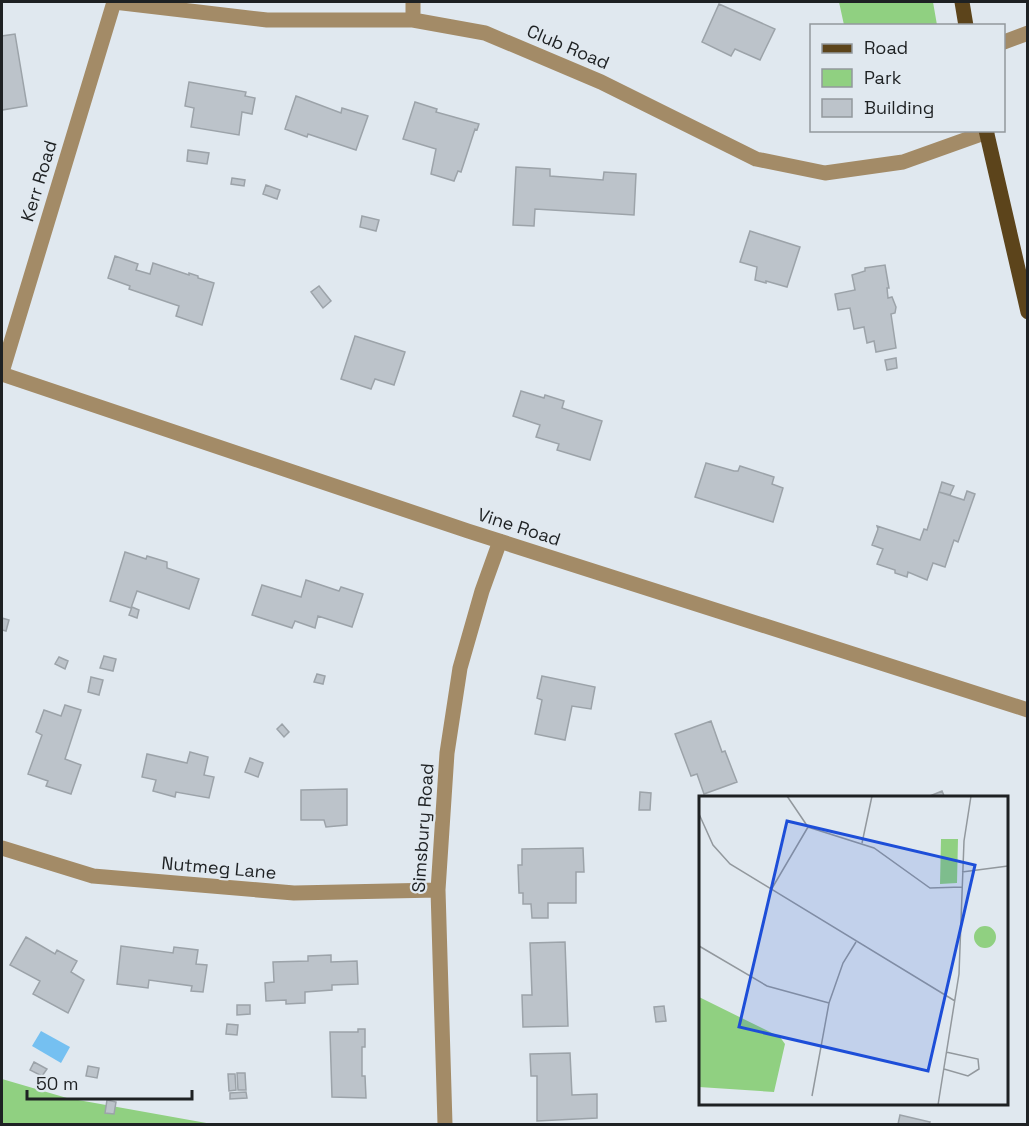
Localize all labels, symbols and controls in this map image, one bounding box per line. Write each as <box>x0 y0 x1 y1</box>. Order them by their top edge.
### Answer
street label: Club Road <box>523 19 613 74</box>
legend <box>810 24 1005 132</box>
text: Road <box>864 36 908 59</box>
text: Park <box>864 66 902 89</box>
text: Building <box>864 96 934 119</box>
street label: Kerr Road <box>15 137 62 224</box>
street label: Vine Road <box>475 502 564 551</box>
street label: Simsbury Road <box>407 763 438 893</box>
inset map <box>699 796 1008 1105</box>
street label: Nutmeg Lane <box>161 851 278 884</box>
scale bar <box>27 1063 192 1101</box>
text: 50 m <box>36 1072 78 1095</box>

